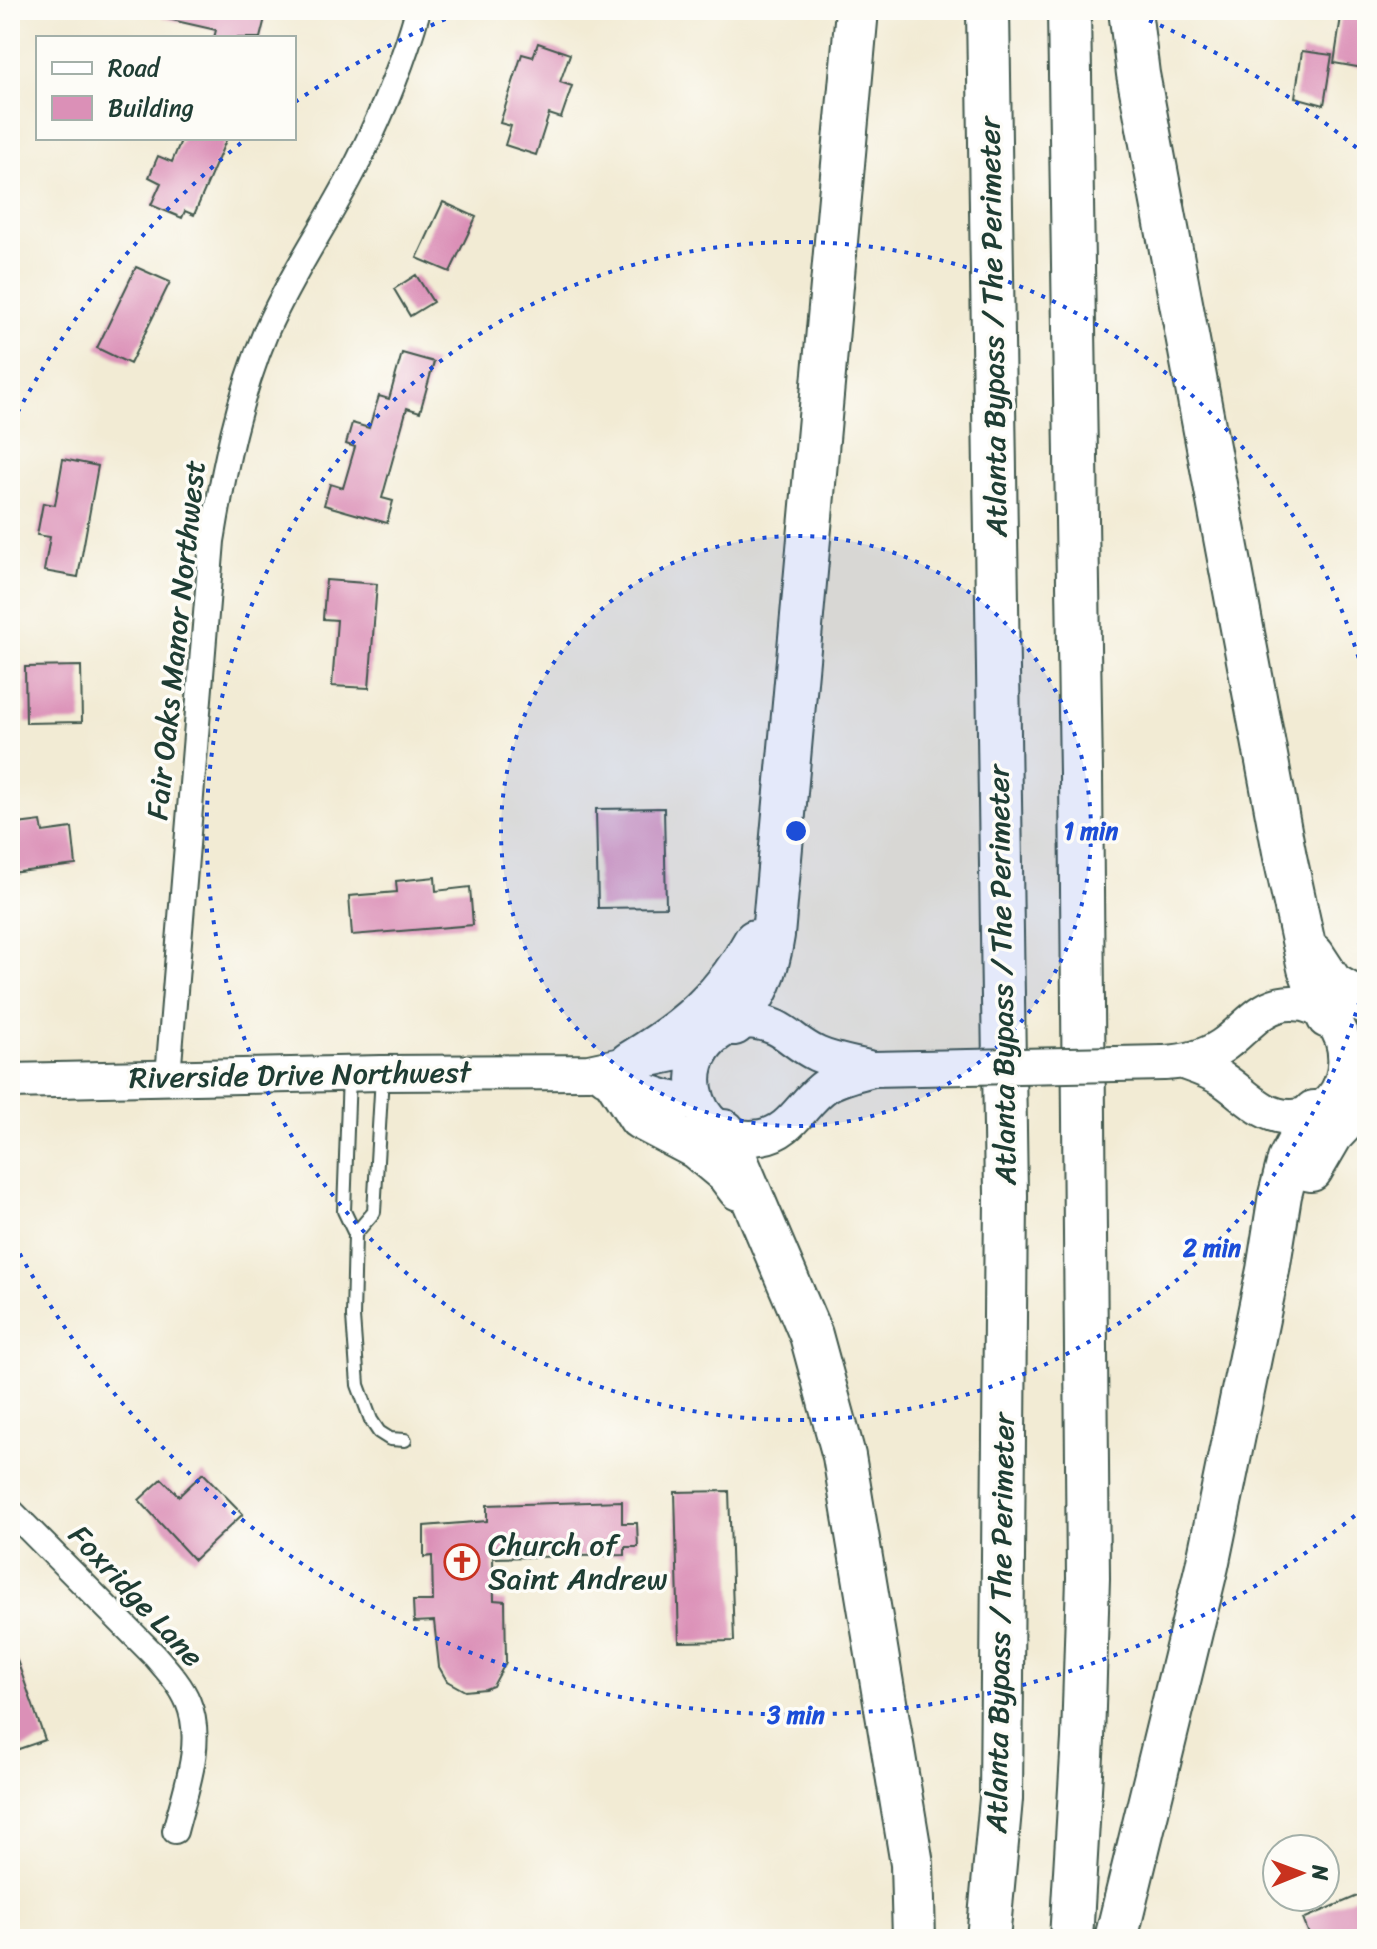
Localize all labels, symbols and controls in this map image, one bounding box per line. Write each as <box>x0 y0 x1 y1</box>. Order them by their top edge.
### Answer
legend <box>36 36 296 140</box>
text: Road <box>108 47 162 89</box>
text: Building <box>108 87 194 129</box>
street label: Atlanta Bypass / The Perimeter <box>962 115 1024 539</box>
street label: Fair Oaks Manor Northwest <box>130 457 222 823</box>
street label: Atlanta Bypass / The Perimeter <box>971 763 1033 1187</box>
text: 1 min <box>1064 810 1118 852</box>
centre of rings <box>782 817 810 845</box>
street label: Riverside Drive Northwest <box>129 1045 473 1105</box>
text: 2 min <box>1182 1227 1241 1269</box>
street label: Atlanta Bypass / The Perimeter <box>969 1411 1031 1835</box>
street label: Foxridge Lane <box>54 1511 218 1681</box>
place label: Church of Saint Andrew <box>488 1518 668 1606</box>
church icon: Church of Saint Andrew <box>443 1543 481 1581</box>
text: 3 min <box>766 1694 825 1736</box>
north arrow <box>1261 1833 1341 1913</box>
text: N <box>1301 1864 1340 1881</box>

